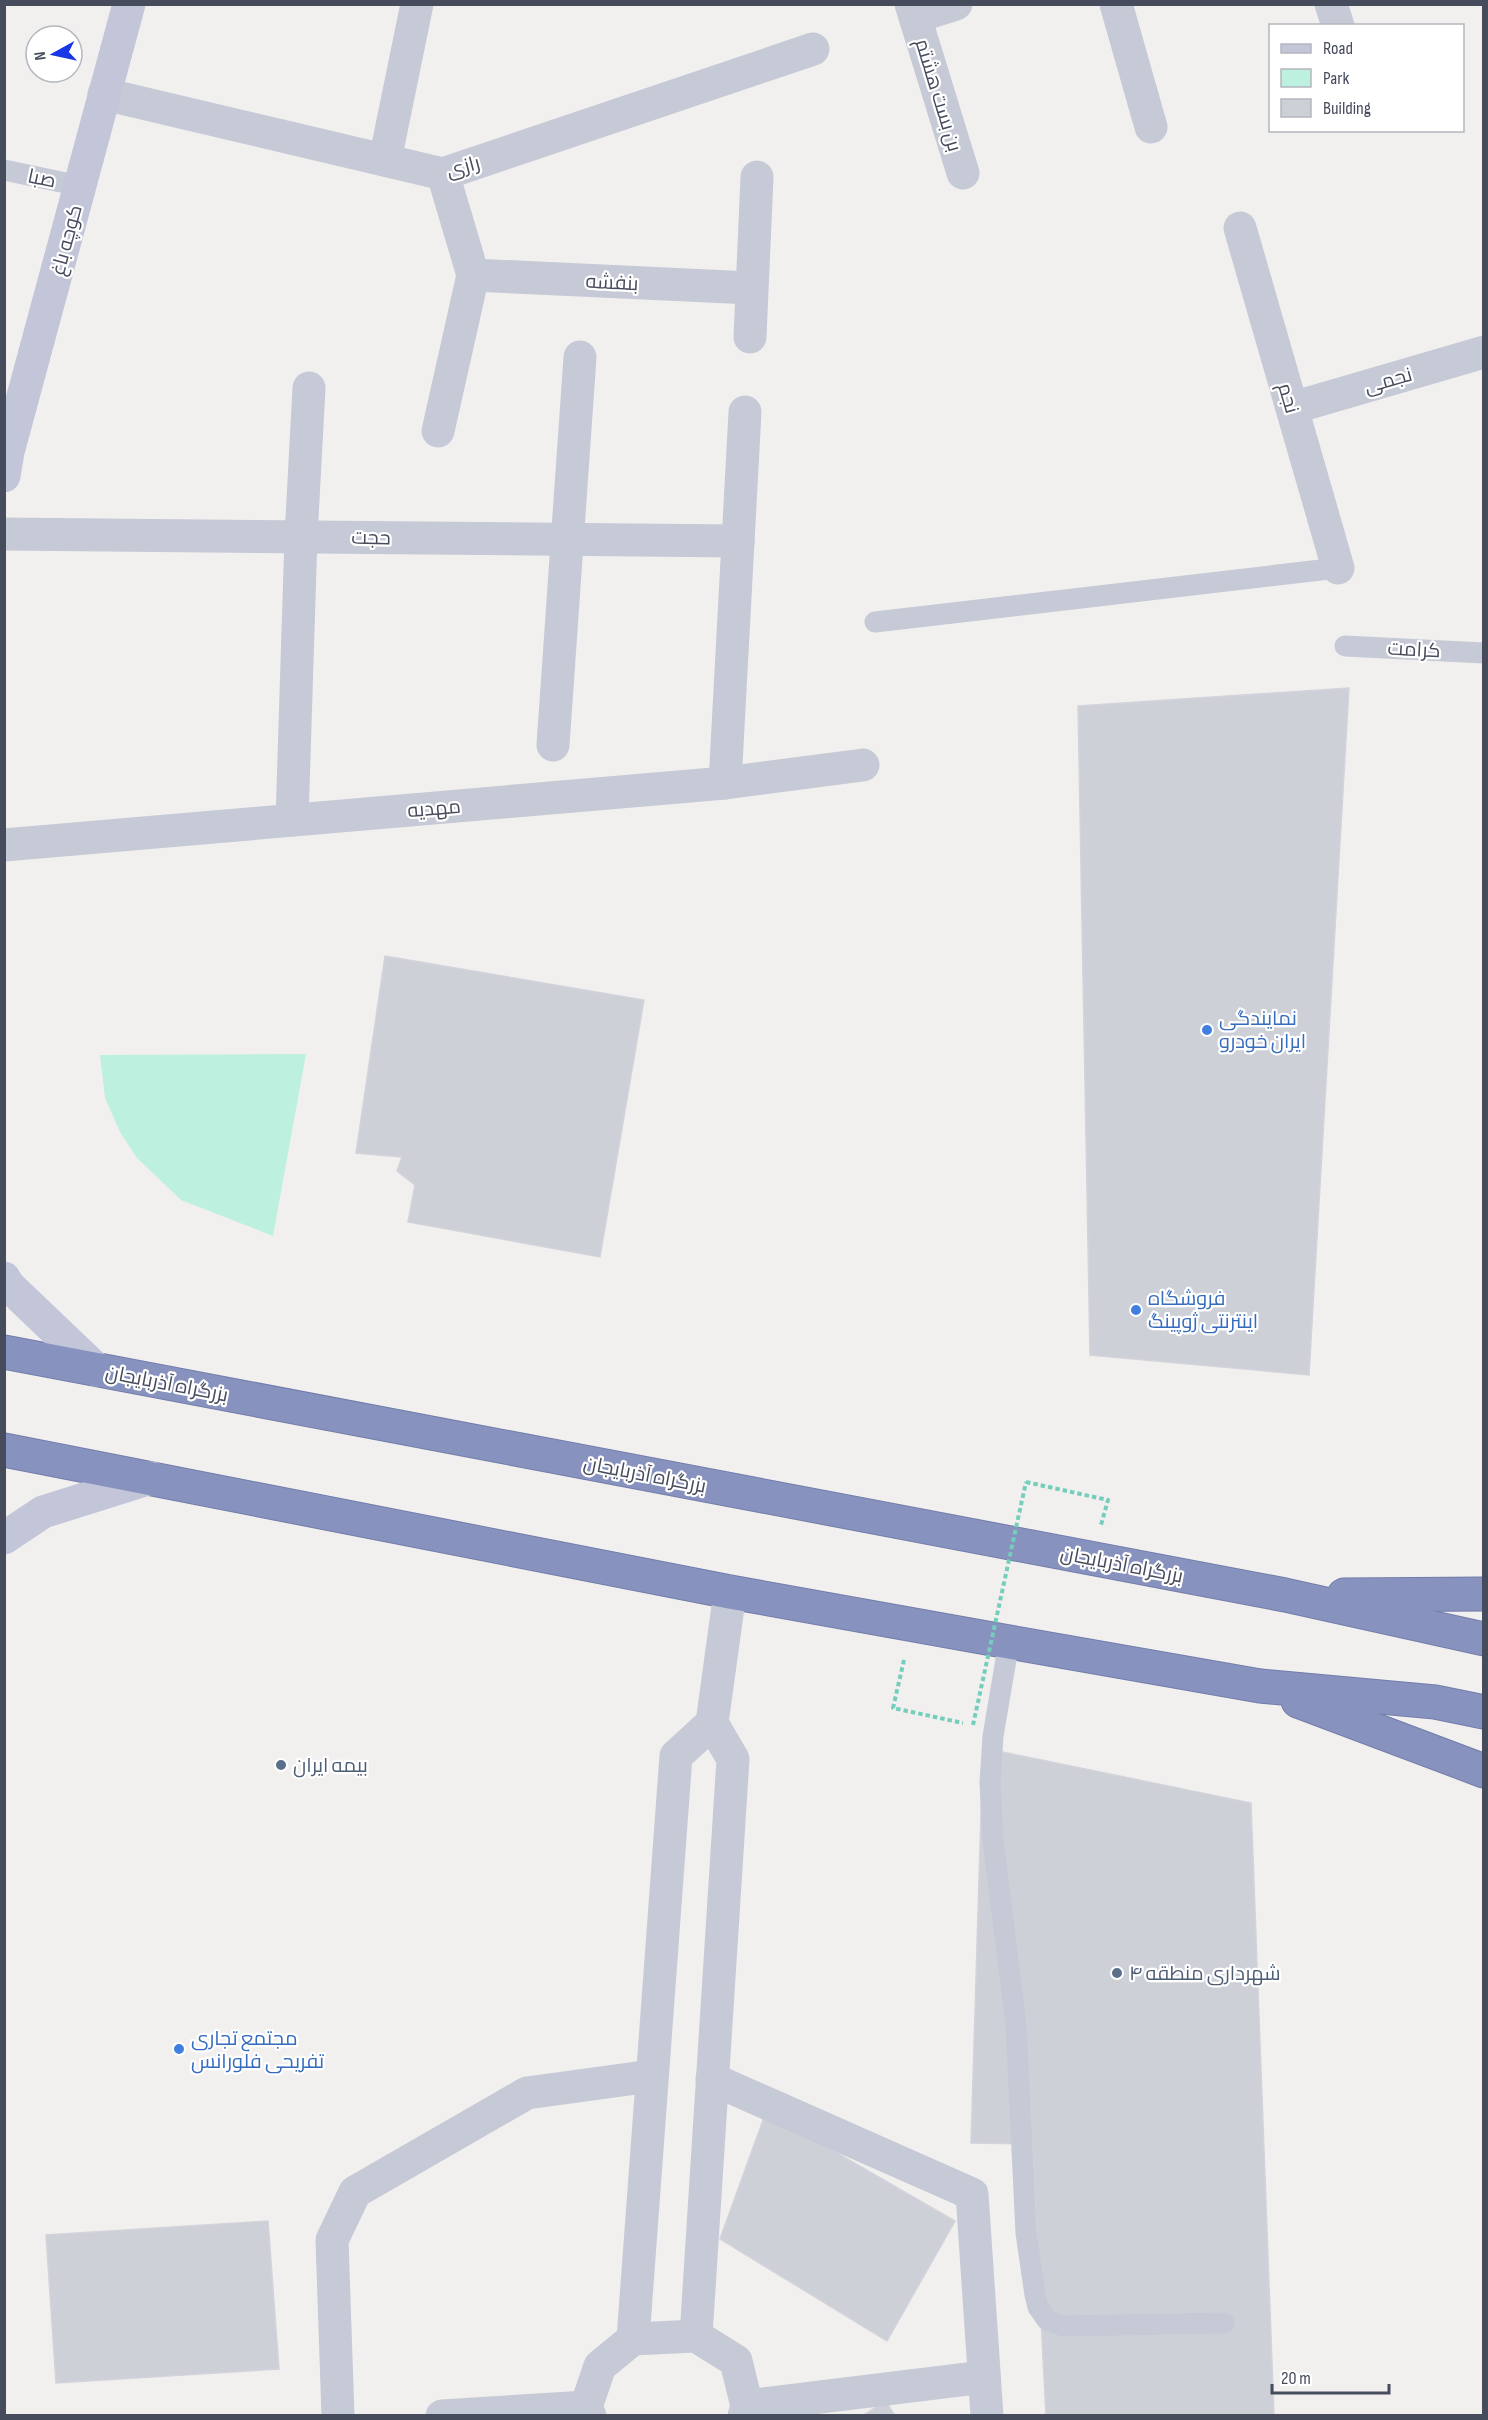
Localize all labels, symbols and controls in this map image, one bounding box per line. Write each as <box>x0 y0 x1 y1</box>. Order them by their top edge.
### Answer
north arrow <box>24 24 84 84</box>
legend <box>1269 24 1464 132</box>
street label: بن بست هشتم <box>909 36 967 155</box>
text: Road <box>1323 38 1353 59</box>
text: N <box>31 50 51 61</box>
text: Park <box>1323 68 1349 89</box>
text: Building <box>1323 98 1371 119</box>
street label: رازی <box>444 151 483 183</box>
street label: صبا <box>26 164 58 194</box>
street label: کوچه باغ <box>46 202 89 278</box>
street label: بنفشه <box>585 270 639 296</box>
street label: نجمی <box>1362 363 1415 399</box>
street label: نجم <box>1271 380 1304 417</box>
street label: حجت <box>351 526 391 550</box>
street label: کرامت <box>1387 637 1441 663</box>
street label: مهدیه <box>406 795 462 823</box>
place label: نمایندگی ایران خودرو <box>1219 1007 1306 1054</box>
marker: نمایندگی ایران خودرو <box>1200 1023 1214 1037</box>
place label: فروشگاه اینترنتی ژوپینگ <box>1148 1287 1258 1334</box>
marker: فروشگاه اینترنتی ژوپینگ <box>1129 1303 1143 1317</box>
street label: بزرگراه آذربایجان <box>103 1360 230 1408</box>
street label: بزرگراه آذربایجان <box>581 1451 708 1499</box>
street label: بزرگراه آذربایجان <box>1058 1541 1185 1589</box>
place label: بیمه ایران <box>293 1754 368 1778</box>
marker: بیمه ایران <box>274 1758 288 1772</box>
place label: شهرداری منطقه ۴ <box>1129 1962 1281 1986</box>
marker: شهرداری منطقه ۴ <box>1110 1966 1124 1980</box>
place label: مجتمع تجاری تفریحی فلورانس <box>191 2027 325 2074</box>
marker: مجتمع تجاری تفریحی فلورانس <box>172 2042 186 2056</box>
scale bar <box>1272 2357 1389 2395</box>
text: 20 m <box>1281 2368 1311 2389</box>

